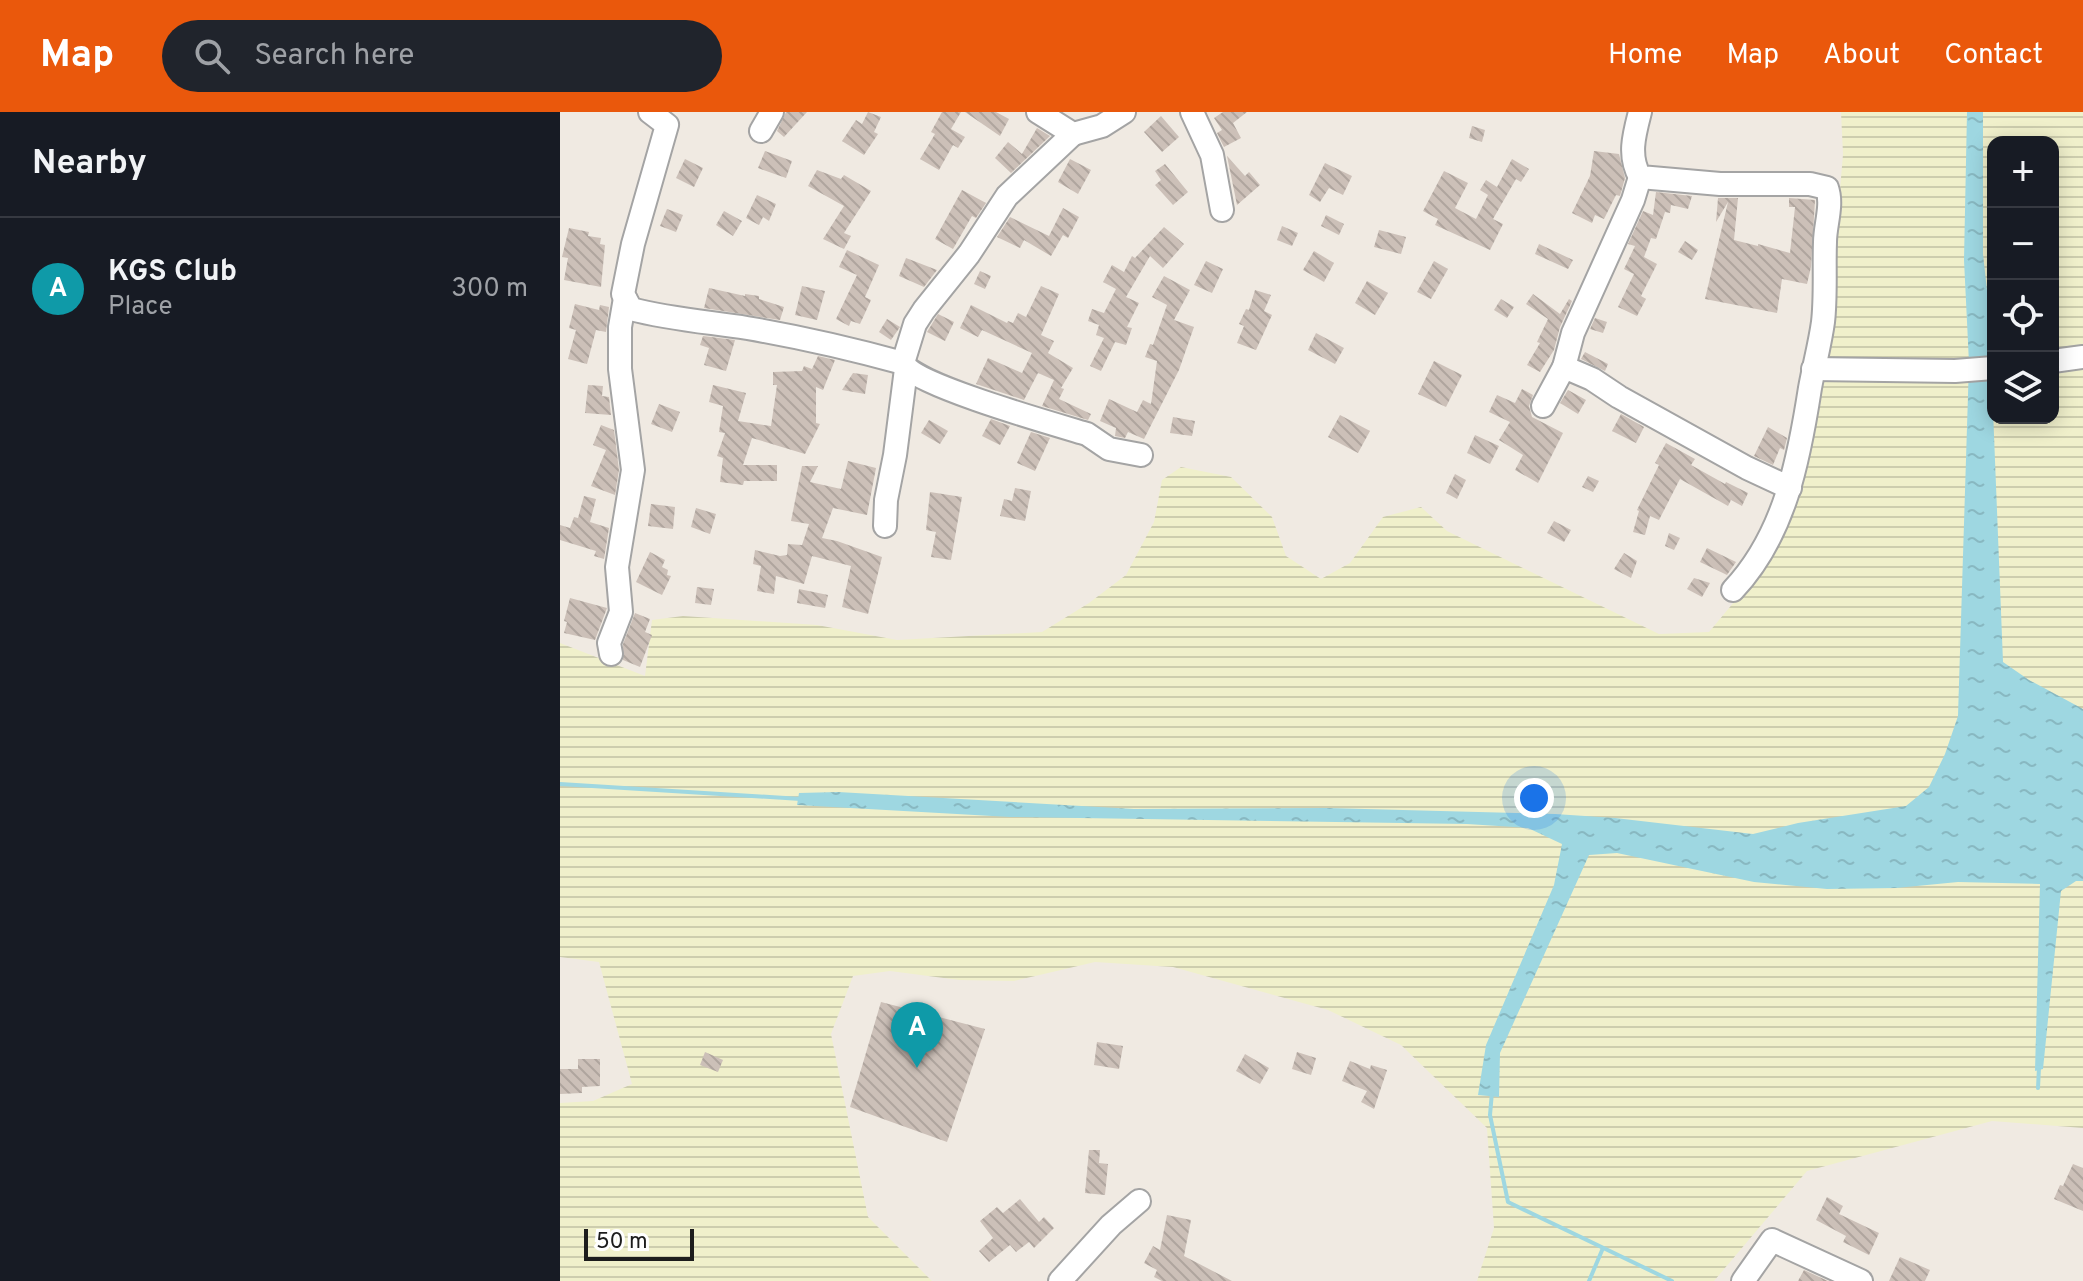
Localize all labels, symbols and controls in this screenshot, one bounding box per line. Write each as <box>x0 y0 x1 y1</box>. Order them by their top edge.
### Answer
search box <box>162 20 722 92</box>
text: Map <box>40 32 114 81</box>
icon: search <box>190 34 234 78</box>
text: Search here <box>254 38 414 75</box>
text: Home <box>1608 38 1682 74</box>
text: Map <box>1726 38 1779 74</box>
text: About <box>1823 38 1900 74</box>
text: Contact <box>1944 38 2043 74</box>
map controls <box>1987 136 2059 424</box>
button: + <box>1987 136 2059 208</box>
text: Nearby <box>32 143 147 186</box>
button: − <box>1987 208 2059 280</box>
text: KGS Club <box>108 254 237 291</box>
text: A <box>49 273 67 306</box>
text: 300 m <box>451 273 528 306</box>
button: locate <box>1987 280 2059 352</box>
text: Place <box>108 291 172 324</box>
button: layers <box>1987 352 2059 424</box>
your location <box>1514 778 1554 818</box>
pin: A <box>891 1002 943 1068</box>
scale bar <box>584 1225 694 1261</box>
text: 50 m <box>596 1229 648 1256</box>

